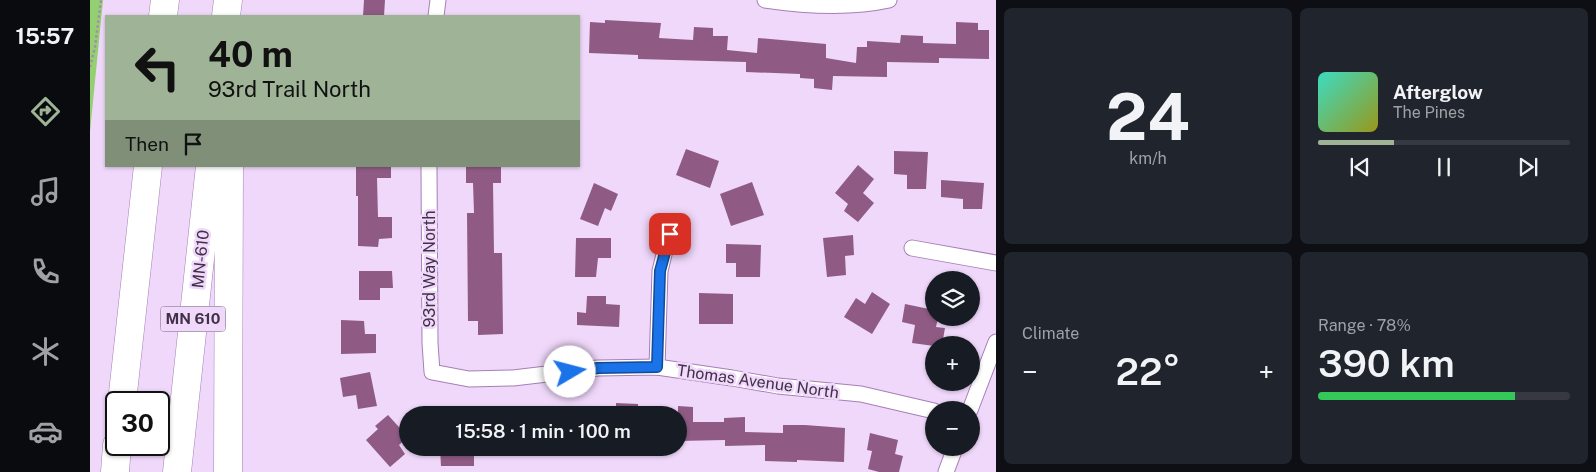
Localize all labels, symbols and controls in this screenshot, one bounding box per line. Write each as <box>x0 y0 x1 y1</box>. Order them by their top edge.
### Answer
text: 15:57 <box>16 23 74 49</box>
text: 40 m <box>208 34 293 75</box>
icon: left <box>125 35 190 100</box>
text: 93rd Trail North <box>208 76 371 102</box>
text: 24 <box>1106 78 1190 155</box>
text: Afterglow <box>1393 81 1483 103</box>
icon: directions <box>28 94 63 129</box>
text: The Pines <box>1393 103 1465 122</box>
icon: arrive <box>179 130 207 158</box>
text: Then <box>125 133 169 155</box>
text: km/h <box>1129 149 1167 168</box>
icon: previous <box>1346 153 1374 181</box>
icon: pause <box>1430 153 1458 181</box>
icon: next <box>1514 153 1542 181</box>
icon: music <box>28 174 63 209</box>
street label: 93rd Way North <box>420 210 439 328</box>
pin <box>649 213 691 255</box>
icon: arrive <box>656 220 684 248</box>
street label: MN-610 <box>188 229 213 289</box>
icon: phone <box>28 254 63 289</box>
map controls <box>925 271 980 456</box>
button: layers <box>925 271 980 326</box>
road number: MN 610 <box>160 306 226 332</box>
text: Range · 78% <box>1318 316 1411 335</box>
text: Climate <box>1022 324 1079 343</box>
icon: climate <box>28 334 63 369</box>
button: + <box>925 336 980 391</box>
text: 390 km <box>1318 341 1455 386</box>
position arrow <box>543 345 595 397</box>
text: 22° <box>1116 349 1180 394</box>
text: − <box>1022 355 1038 388</box>
text: + <box>1258 355 1274 388</box>
street label: Thomas Avenue North <box>676 361 840 402</box>
speed limit sign: 30 <box>105 391 170 456</box>
button: − <box>925 401 980 456</box>
icon: car <box>28 414 63 449</box>
text: 15:58 · 1 min · 100 m <box>455 420 631 442</box>

